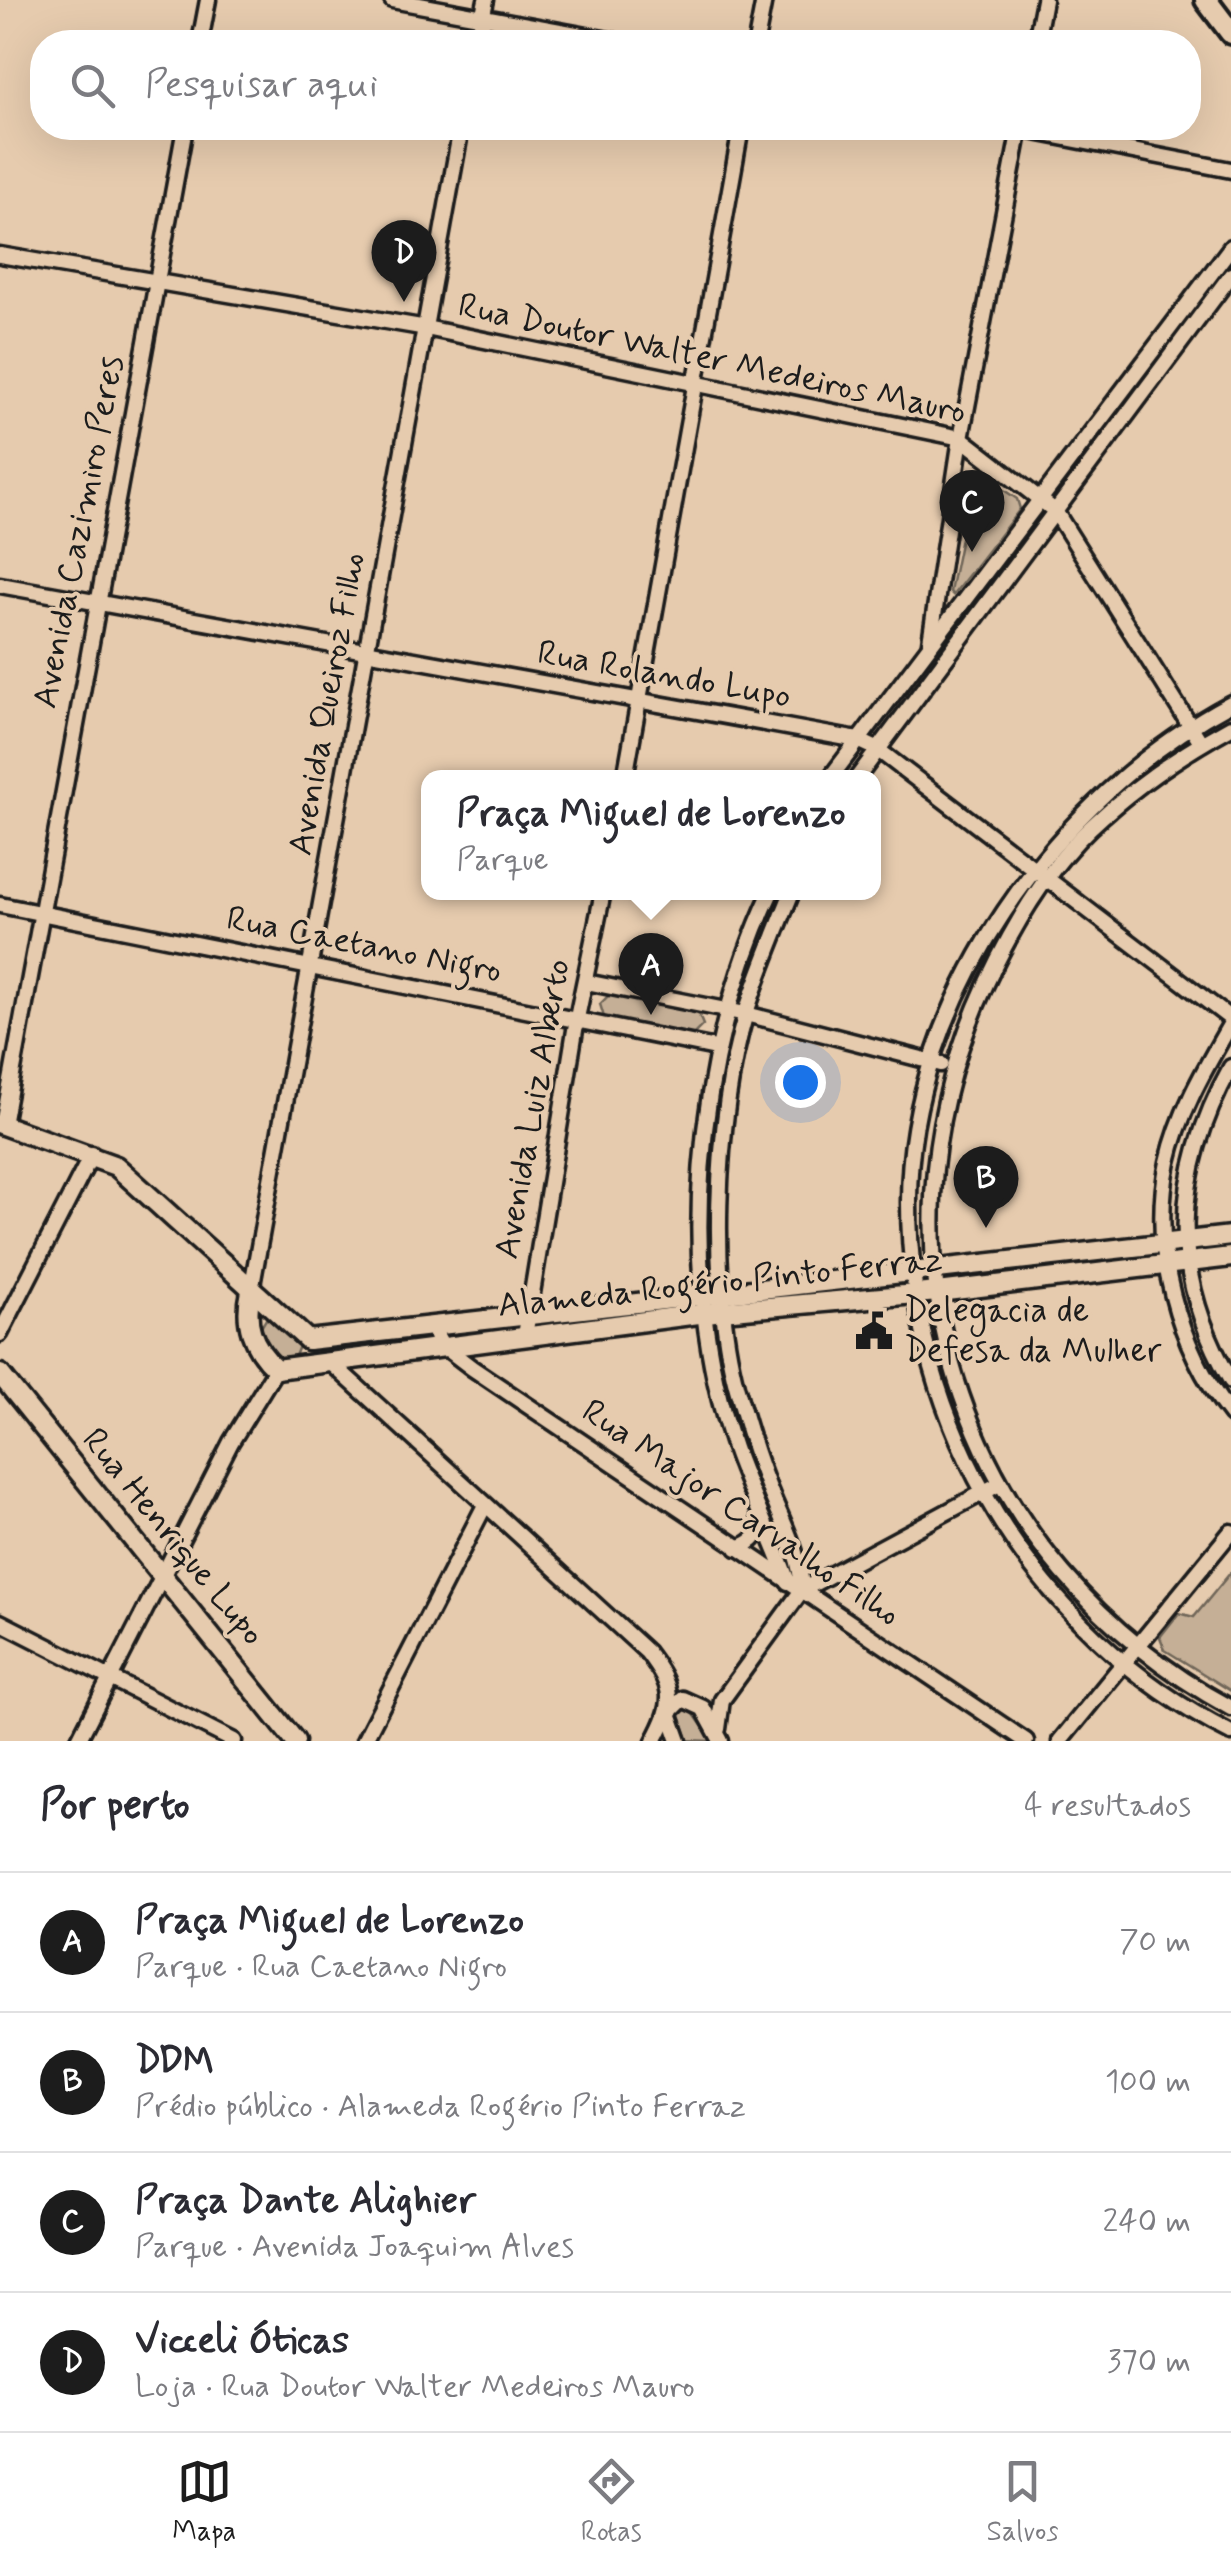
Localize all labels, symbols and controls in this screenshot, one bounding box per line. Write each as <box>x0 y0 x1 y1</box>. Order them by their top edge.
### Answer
search box <box>30 30 1201 140</box>
icon: search <box>65 58 120 113</box>
text: Pesquisar aqui <box>145 61 378 110</box>
pin: D <box>372 220 436 302</box>
street label: Rua Doutor Walter Medeiros Mauro <box>454 283 970 435</box>
street label: Avenida Cazimiro Peres <box>22 352 136 712</box>
pin: C <box>940 470 1004 552</box>
street label: Avenida Queiroz Filho <box>278 549 376 859</box>
street label: Rua Rolando Lupo <box>534 630 794 720</box>
popup <box>421 770 881 900</box>
text: Praça Miguel de Lorenzo <box>456 790 846 839</box>
text: Parque <box>456 839 549 881</box>
street label: Rua Caetano Nigro <box>222 896 505 998</box>
pin: A <box>618 932 684 1015</box>
street label: Avenida Luiz Alberto <box>484 956 582 1262</box>
your location <box>775 1057 826 1108</box>
pin: B <box>954 1146 1018 1228</box>
street label: Alameda Rogério Pinto Ferraz <box>495 1237 945 1333</box>
place label: Delegacia de Defesa da Mulher <box>904 1288 1162 1374</box>
public building icon: Delegacia de Defesa da Mulher <box>853 1310 895 1352</box>
street label: Rua Major Carvalho Filho <box>573 1389 909 1637</box>
street label: Rua Henrique Lupo <box>71 1419 275 1655</box>
text: Por perto <box>40 1779 190 1834</box>
text: 4 resultados <box>1024 1785 1191 1827</box>
text: Praça Miguel de Lorenzo <box>135 1897 524 1946</box>
text: A <box>62 1921 83 1963</box>
text: 70 m <box>1119 1921 1191 1963</box>
text: Parque · Rua Caetano Nigro <box>135 1946 507 1988</box>
text: DDM <box>135 2037 215 2086</box>
text: B <box>62 2061 83 2103</box>
text: 100 m <box>1105 2061 1191 2103</box>
text: Prédio público · Alameda Rogério Pinto Ferraz <box>135 2086 746 2128</box>
text: Praça Dante Alighier <box>135 2177 476 2226</box>
text: C <box>61 2201 84 2243</box>
text: 240 m <box>1103 2201 1191 2243</box>
text: Parque · Avenida Joaquim Alves <box>135 2226 574 2268</box>
text: Vicceli Óticas <box>135 2317 349 2366</box>
text: D <box>61 2341 84 2383</box>
text: 370 m <box>1107 2341 1191 2383</box>
text: Loja · Rua Doutor Walter Medeiros Mauro <box>135 2366 695 2408</box>
tab: Mapa <box>172 2454 236 2551</box>
tab: Rotas <box>581 2454 642 2551</box>
tab: Salvos <box>986 2454 1059 2551</box>

